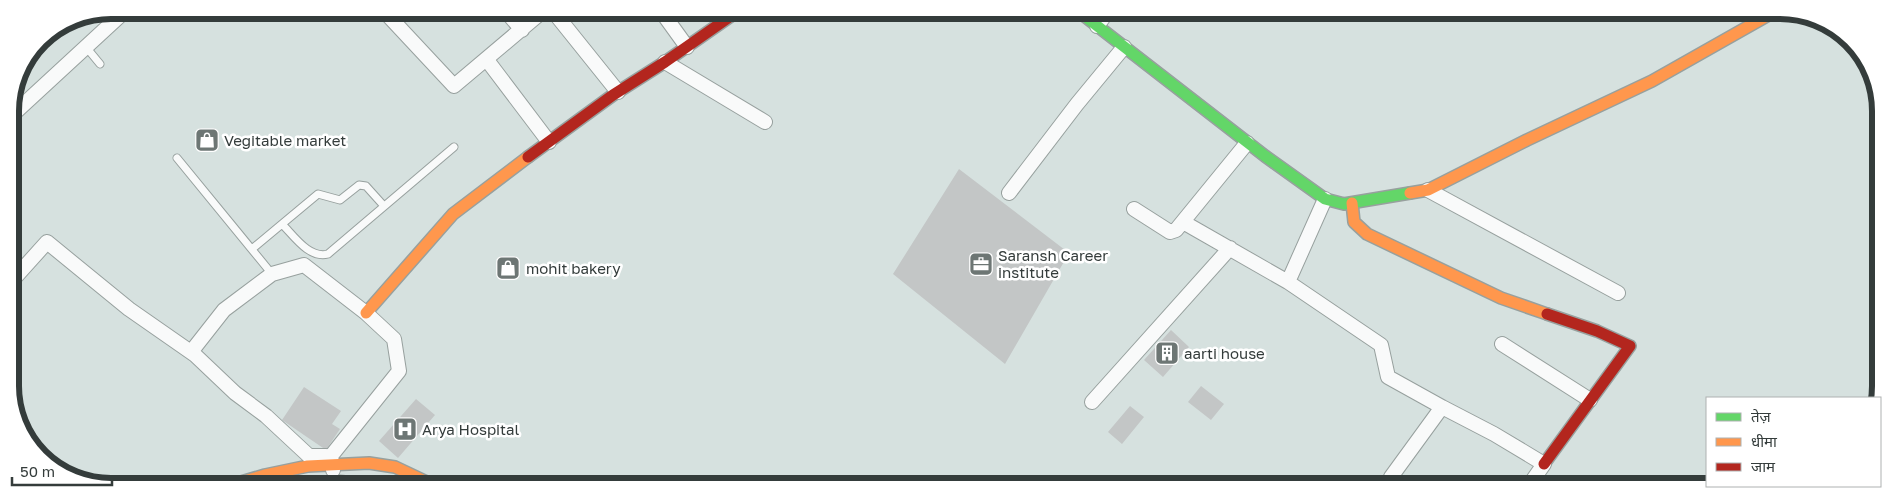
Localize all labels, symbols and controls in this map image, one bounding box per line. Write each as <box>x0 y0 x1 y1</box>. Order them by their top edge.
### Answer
shop icon: Vegitable market <box>194 127 220 153</box>
place label: Vegitable market <box>224 131 346 149</box>
place label: Saransh Career institute <box>998 246 1108 281</box>
office icon: Saransh Career institute <box>968 251 994 277</box>
shop icon: mohit bakery <box>495 255 521 281</box>
place label: mohit bakery <box>526 259 621 277</box>
building icon: aarti house <box>1154 340 1180 366</box>
place label: aarti house <box>1184 344 1265 362</box>
legend <box>1706 397 1881 487</box>
text: तेज़ <box>1751 407 1772 425</box>
hospital icon: Arya Hospital <box>392 416 418 442</box>
place label: Arya Hospital <box>422 420 520 438</box>
text: धीमा <box>1751 432 1778 450</box>
scale bar <box>12 454 112 486</box>
text: जाम <box>1751 457 1776 475</box>
text: 50 m <box>20 462 55 480</box>

